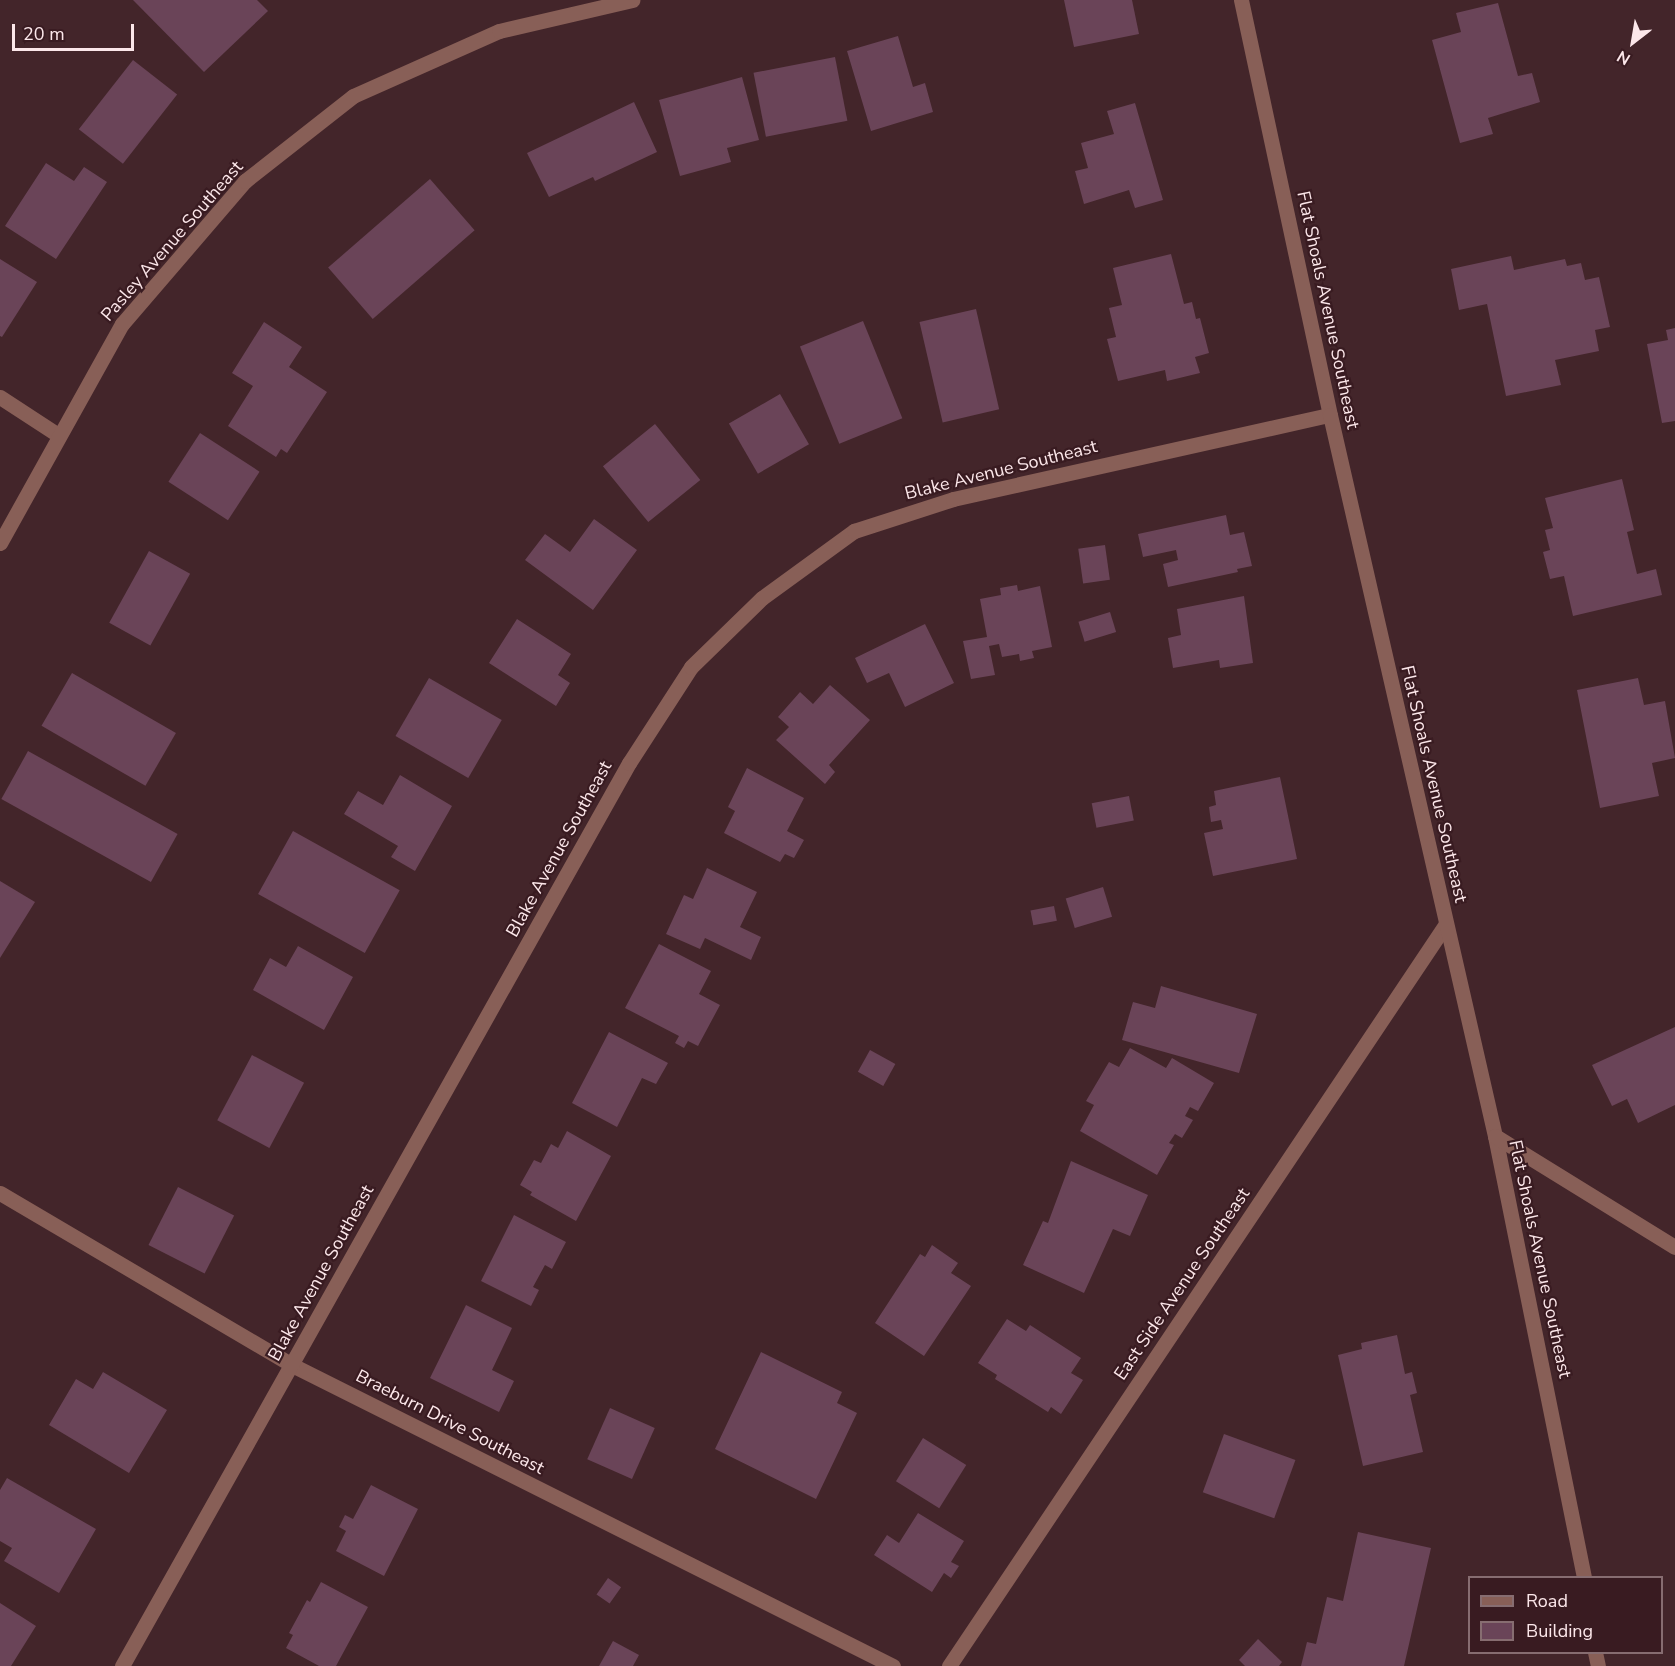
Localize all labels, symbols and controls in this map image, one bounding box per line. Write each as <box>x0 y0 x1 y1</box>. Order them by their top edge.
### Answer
scale bar <box>15 12 136 50</box>
north arrow <box>1603 12 1663 72</box>
text: 20 m <box>23 22 65 46</box>
text: N <box>1613 45 1635 70</box>
street label: Pasley Avenue Southeast <box>97 156 247 326</box>
street label: Flat Shoals Avenue Southeast <box>1292 189 1364 431</box>
street label: Blake Avenue Southeast <box>903 436 1099 504</box>
street label: Flat Shoals Avenue Southeast <box>1396 663 1472 905</box>
street label: Blake Avenue Southeast <box>502 757 616 941</box>
street label: Flat Shoals Avenue Southeast <box>1504 1138 1576 1380</box>
street label: Blake Avenue Southeast <box>264 1181 378 1365</box>
street label: East Side Avenue Southeast <box>1110 1184 1254 1384</box>
street label: Braeburn Drive Southeast <box>352 1365 548 1479</box>
legend <box>1468 1576 1663 1654</box>
text: Road <box>1526 1589 1568 1613</box>
text: Building <box>1526 1619 1593 1643</box>

